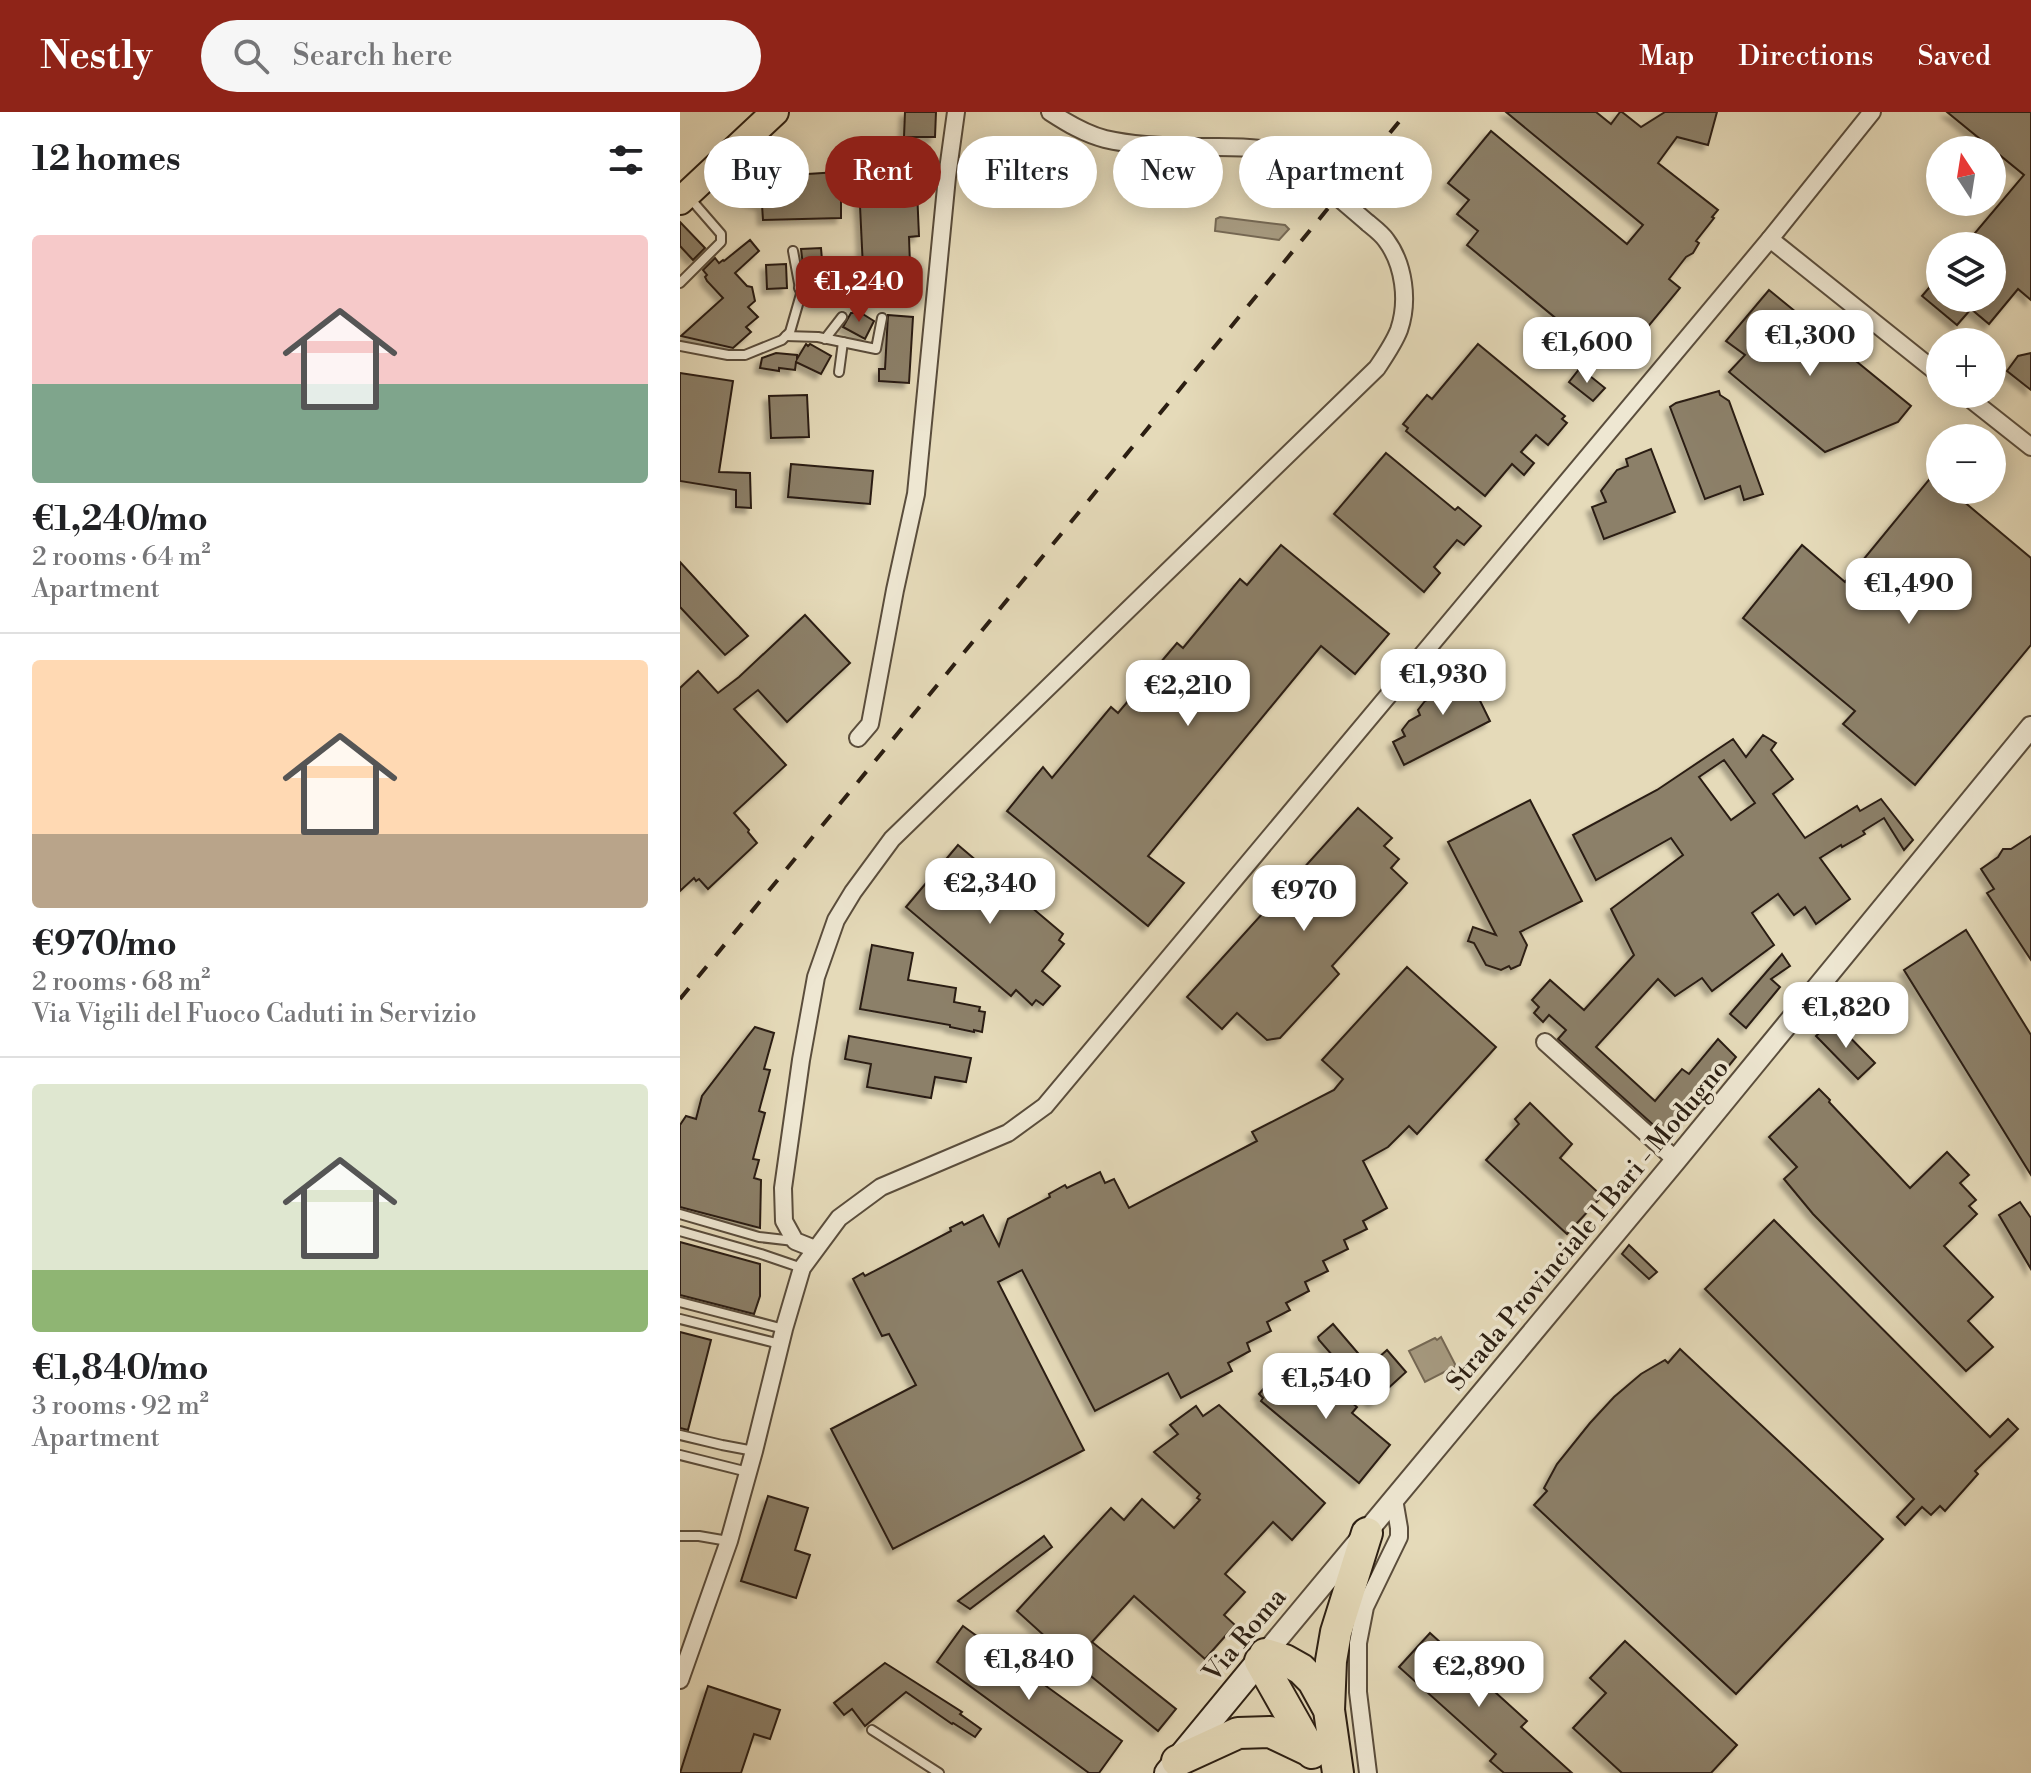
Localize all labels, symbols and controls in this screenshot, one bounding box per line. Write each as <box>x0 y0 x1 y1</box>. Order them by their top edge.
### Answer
search box <box>201 20 761 92</box>
text: Nestly <box>40 33 153 80</box>
icon: search <box>229 34 273 78</box>
text: Search here <box>293 37 453 75</box>
text: Map <box>1639 39 1694 74</box>
text: Directions <box>1738 39 1873 74</box>
text: Saved <box>1917 39 1991 74</box>
chip: Buy <box>704 136 809 208</box>
chip: Rent <box>825 136 941 208</box>
chip: Filters <box>957 136 1097 208</box>
chip: New <box>1113 136 1223 208</box>
chip: Apartment <box>1239 136 1432 208</box>
north arrow <box>1926 136 2006 216</box>
map controls <box>1926 136 2006 504</box>
icon: filters <box>604 138 648 182</box>
text: 12 homes <box>32 139 181 181</box>
button: layers <box>1926 232 2006 312</box>
pin: €1,240 <box>794 256 924 324</box>
text: €1,240 <box>814 266 904 298</box>
icon: home <box>268 287 412 431</box>
pin: €1,300 <box>1745 310 1875 378</box>
pin: €1,600 <box>1522 317 1652 385</box>
text: €1,300 <box>1764 320 1856 352</box>
text: €1,600 <box>1541 327 1633 359</box>
button: + <box>1926 328 2006 408</box>
button: − <box>1926 424 2006 504</box>
text: €1,240/mo <box>32 499 208 541</box>
text: 2 rooms · 64 m² <box>32 541 211 573</box>
pin: €1,490 <box>1844 558 1974 626</box>
text: €1,490 <box>1864 568 1954 600</box>
text: Apartment <box>32 573 160 605</box>
pin: €1,930 <box>1378 649 1508 717</box>
text: €1,930 <box>1399 659 1487 691</box>
pin: €2,210 <box>1123 660 1253 728</box>
text: €2,210 <box>1144 670 1232 702</box>
icon: home <box>268 712 412 856</box>
pin: €2,340 <box>925 858 1055 926</box>
pin: €970 <box>1257 865 1351 933</box>
text: €2,340 <box>943 868 1037 900</box>
text: €970 <box>1271 875 1337 907</box>
text: €970/mo <box>32 924 177 966</box>
text: 2 rooms · 68 m² <box>32 966 210 998</box>
pin: €1,820 <box>1781 982 1911 1050</box>
text: €1,820 <box>1801 992 1891 1024</box>
text: Via Vigili del Fuoco Caduti in Servizio <box>32 998 477 1030</box>
street label: Strada Provinciale 1 Bari - Modugno <box>1440 1053 1736 1397</box>
icon: home <box>268 1136 412 1280</box>
text: €1,840/mo <box>32 1348 208 1390</box>
pin: €1,540 <box>1261 1353 1391 1421</box>
text: €1,540 <box>1281 1363 1371 1395</box>
text: 3 rooms · 92 m² <box>32 1390 209 1422</box>
text: Apartment <box>32 1422 160 1454</box>
street label: Via Roma <box>1196 1581 1294 1689</box>
pin: €1,840 <box>964 1634 1094 1702</box>
pin: €2,890 <box>1414 1641 1544 1709</box>
text: €1,840 <box>983 1644 1075 1676</box>
text: €2,890 <box>1432 1651 1526 1683</box>

